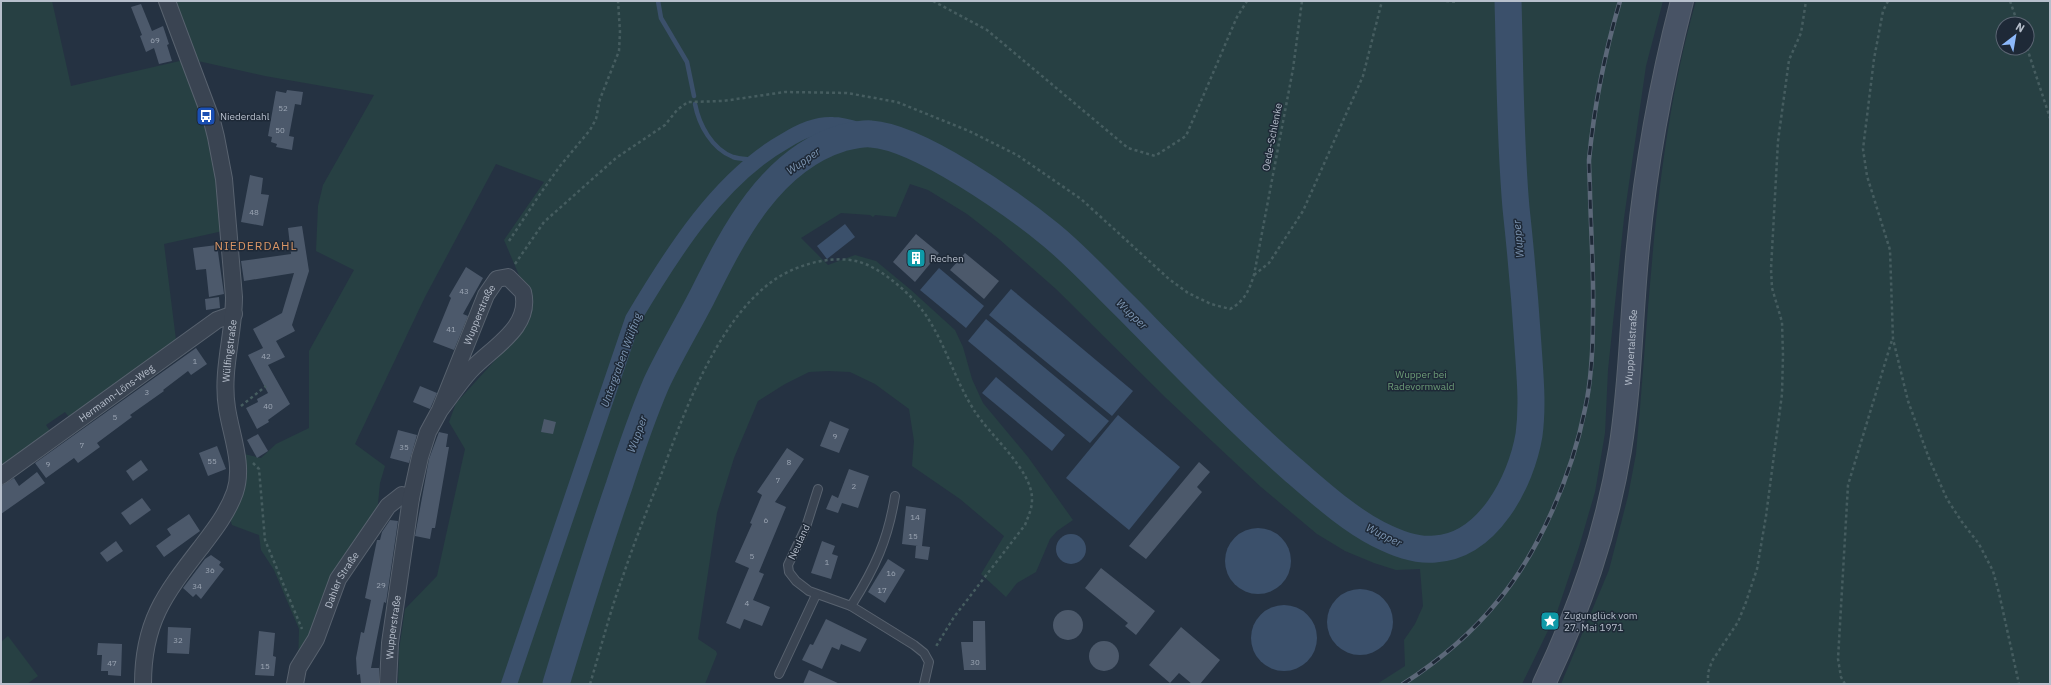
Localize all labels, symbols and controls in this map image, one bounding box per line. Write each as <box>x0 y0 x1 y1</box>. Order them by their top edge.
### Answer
north arrow <box>1995 16 2035 56</box>
text: N <box>2013 19 2027 35</box>
house number: 69 <box>150 35 160 45</box>
street label: Oede-Schlenke <box>1259 102 1285 172</box>
house number: 52 <box>278 103 288 113</box>
bus stop icon: Niederdahl <box>195 105 217 127</box>
place label: Niederdahl <box>220 110 270 123</box>
house number: 50 <box>275 125 285 135</box>
water label: Wupper <box>783 144 823 178</box>
house number: 48 <box>249 207 259 217</box>
water label: Wupper <box>1509 219 1527 258</box>
district label: NIEDERDAHL <box>214 238 298 253</box>
building icon: Rechen <box>905 247 927 269</box>
place label: Rechen <box>930 252 964 265</box>
street label: Wupperstraße <box>460 281 498 347</box>
house number: 43 <box>459 286 469 296</box>
water label: Wupper <box>1114 296 1151 333</box>
street label: Wuppertalstraße <box>1621 308 1640 386</box>
water label: Untergraben Wülfing <box>597 311 645 409</box>
street label: Wülfingstraße <box>219 318 239 383</box>
house number: 41 <box>446 324 456 334</box>
house number: 42 <box>261 351 271 361</box>
house number: 1 <box>193 356 198 366</box>
street label: Hermann-Löns-Weg <box>76 361 157 425</box>
park label: Wupper bei Radevormwald <box>1387 368 1455 393</box>
house number: 3 <box>145 387 150 397</box>
house number: 40 <box>263 401 273 411</box>
house number: 5 <box>113 412 118 422</box>
water label: Wupper <box>624 413 650 454</box>
house number: 9 <box>833 431 838 441</box>
house number: 7 <box>80 440 85 450</box>
house number: 35 <box>399 442 409 452</box>
house number: 55 <box>207 456 217 466</box>
house number: 8 <box>787 457 792 467</box>
house number: 9 <box>46 459 51 469</box>
house number: 7 <box>776 475 781 485</box>
house number: 2 <box>852 481 857 491</box>
house number: 14 <box>910 512 920 522</box>
house number: 6 <box>764 515 769 525</box>
water label: Wupper <box>1364 520 1405 550</box>
street label: Neuland <box>785 522 813 562</box>
house number: 15 <box>908 531 918 541</box>
street label: Dahler Straße <box>321 549 362 610</box>
house number: 5 <box>750 551 755 561</box>
house number: 1 <box>825 557 830 567</box>
house number: 36 <box>205 565 215 575</box>
house number: 16 <box>886 568 896 578</box>
house number: 29 <box>376 580 386 590</box>
house number: 34 <box>192 581 202 591</box>
house number: 17 <box>877 585 887 595</box>
street label: Wupperstraße <box>383 594 403 660</box>
house number: 4 <box>745 598 750 608</box>
place label: Zugunglück vom 27. Mai 1971 <box>1564 609 1638 634</box>
place icon: Zugunglück vom 27. Mai 1971 <box>1539 610 1561 632</box>
house number: 32 <box>173 635 183 645</box>
house number: 30 <box>970 657 980 667</box>
house number: 47 <box>107 658 117 668</box>
house number: 15 <box>260 661 270 671</box>

